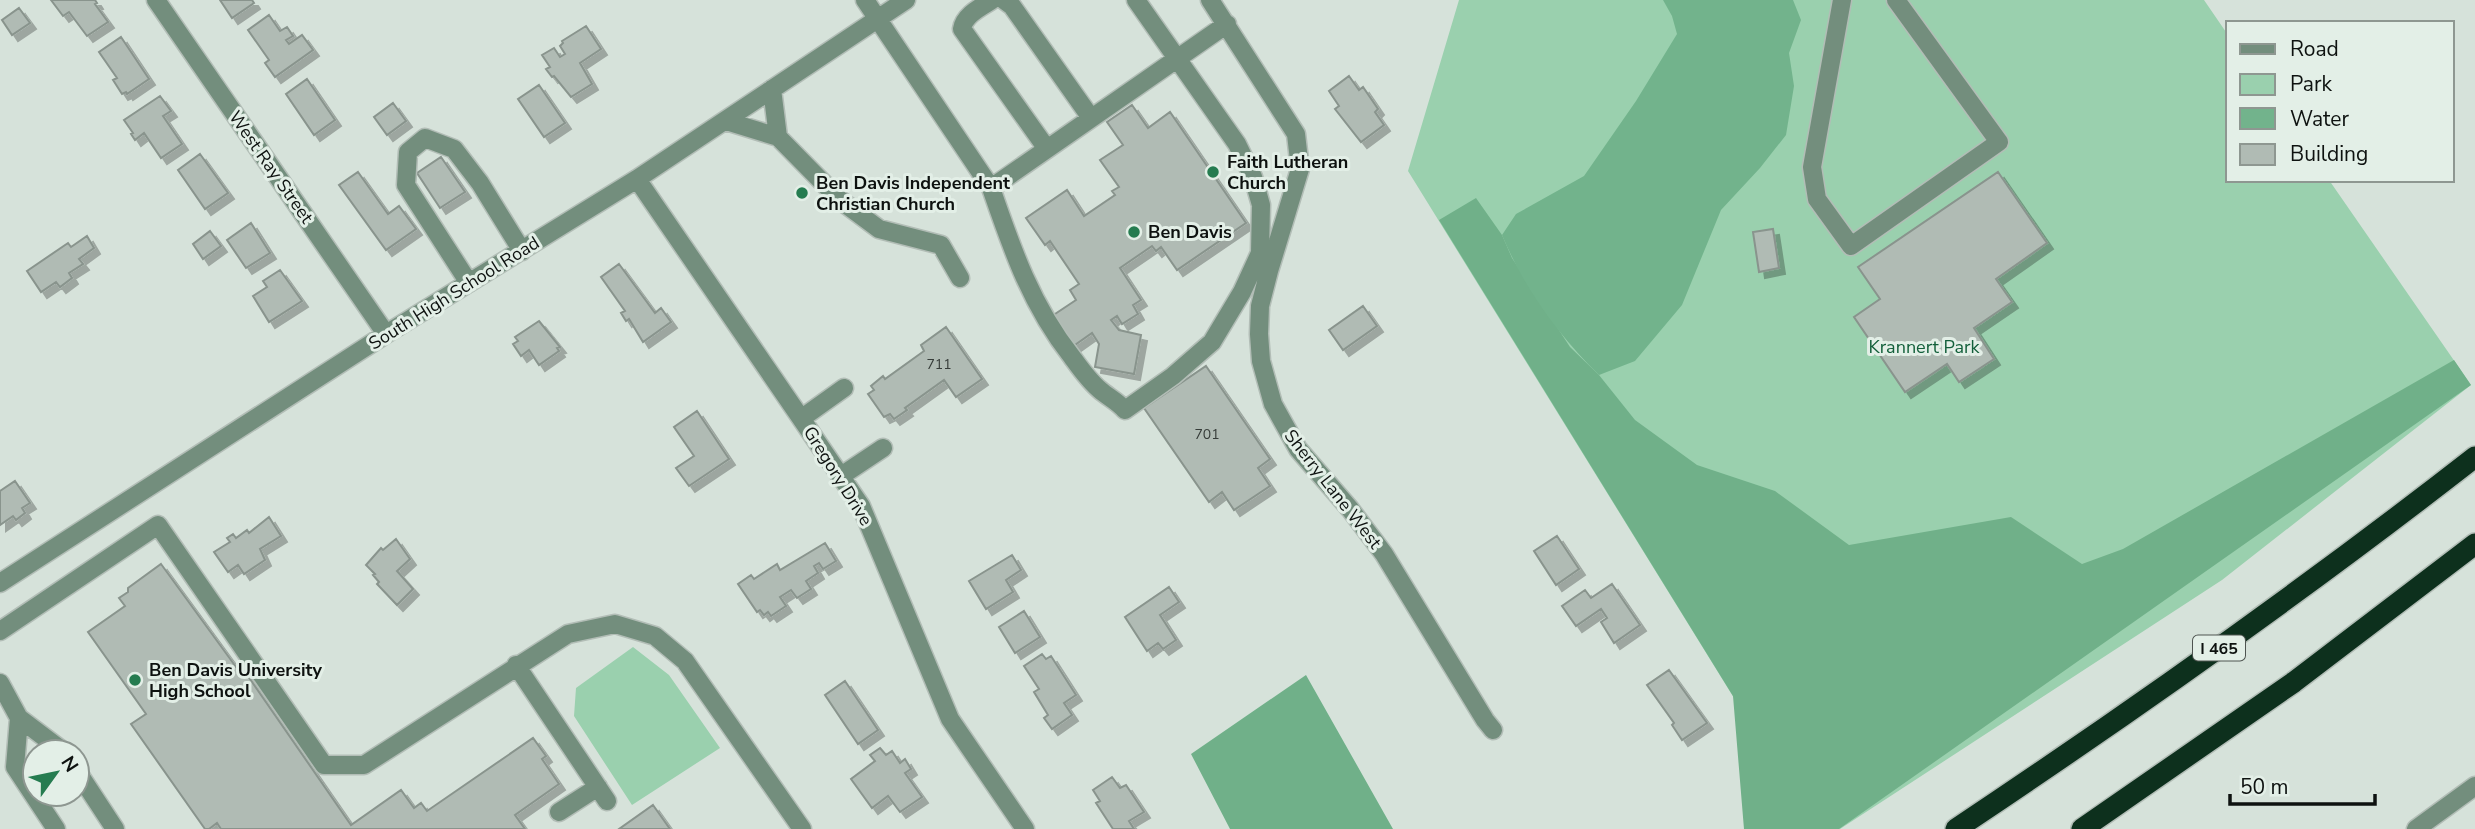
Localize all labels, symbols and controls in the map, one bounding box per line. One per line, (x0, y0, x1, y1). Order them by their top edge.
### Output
legend (2226, 21, 2454, 182)
text: Road (2290, 35, 2339, 63)
text: Park (2290, 70, 2332, 98)
text: Water (2290, 105, 2349, 133)
street label: West Ray Street (223, 106, 319, 229)
text: Building (2290, 140, 2368, 168)
place label: Faith Lutheran Church (1227, 150, 1348, 195)
marker: Faith Lutheran Church (1205, 164, 1221, 180)
place label: Ben Davis Independent Christian Church (816, 171, 1010, 216)
marker: Ben Davis Independent Christian Church (794, 185, 810, 201)
place label: Ben Davis (1148, 220, 1232, 244)
marker: Ben Davis (1126, 224, 1142, 240)
street label: South High School Road (364, 231, 544, 355)
park label: Krannert Park (1869, 335, 1980, 359)
house number: 711 (926, 355, 952, 374)
street label: Gregory Drive (798, 422, 878, 530)
street label: Sherry Lane West (1279, 424, 1388, 554)
house number: 701 (1194, 425, 1220, 444)
road number: I 465 (2193, 636, 2245, 660)
place label: Ben Davis University High School (149, 658, 323, 703)
marker: Ben Davis University High School (127, 672, 143, 688)
north arrow (21, 738, 91, 808)
text: N (55, 751, 84, 777)
scale bar (2230, 762, 2375, 806)
text: 50 m (2240, 773, 2289, 801)

